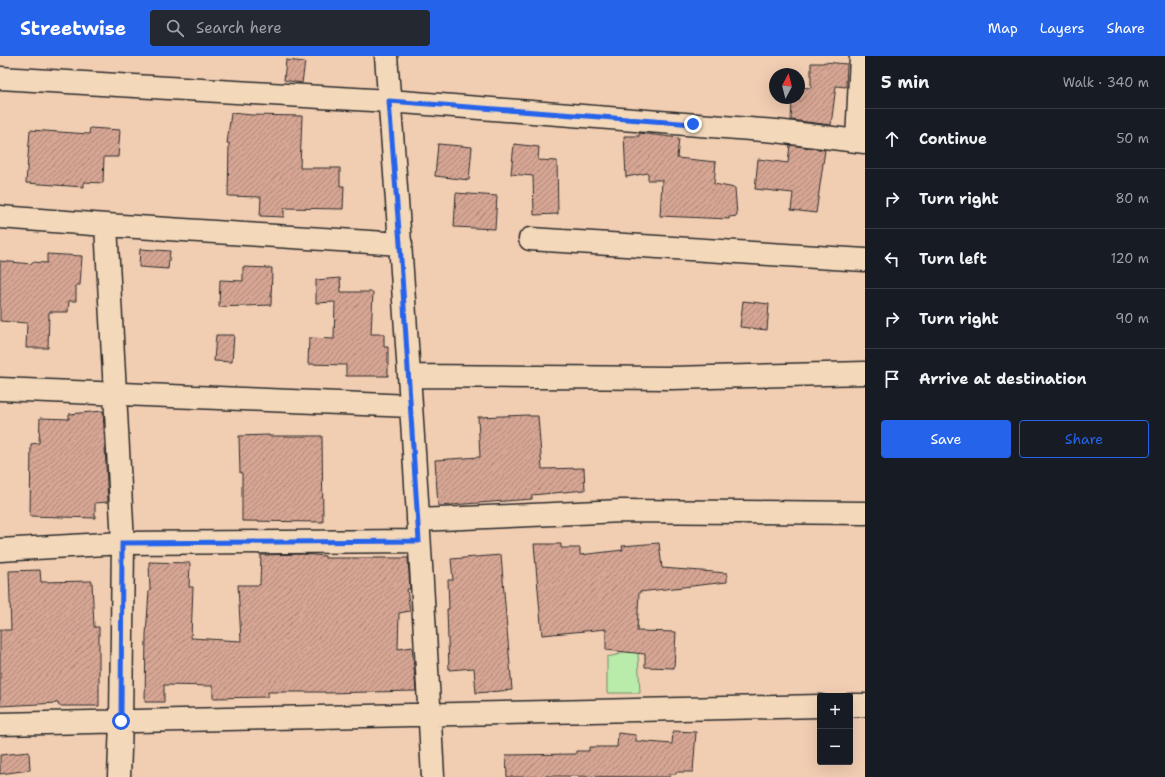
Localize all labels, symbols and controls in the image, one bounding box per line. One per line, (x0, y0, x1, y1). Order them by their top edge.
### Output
search box (150, 10, 430, 46)
text: Streetwise (20, 16, 126, 41)
icon: search (164, 17, 186, 39)
text: Search here (196, 18, 282, 38)
text: Map (988, 19, 1018, 37)
text: Layers (1040, 19, 1084, 37)
text: Share (1106, 19, 1145, 37)
north arrow (769, 68, 805, 104)
text: 5 min (881, 71, 929, 93)
text: Walk · 340 m (1063, 74, 1149, 91)
route end (684, 115, 702, 133)
icon: ahead (881, 128, 903, 150)
text: Continue (919, 129, 987, 149)
text: 50 m (1116, 130, 1149, 147)
icon: right (881, 188, 903, 210)
text: Turn right (919, 189, 999, 209)
text: 80 m (1115, 190, 1149, 207)
icon: left (881, 248, 903, 270)
text: Turn left (919, 249, 987, 269)
text: 120 m (1111, 250, 1149, 267)
icon: right (881, 308, 903, 330)
text: Turn right (919, 309, 999, 329)
text: 90 m (1115, 310, 1149, 327)
icon: arrive (881, 368, 903, 390)
text: Arrive at destination (919, 369, 1087, 389)
button: Save (881, 420, 1011, 458)
button: Share (1019, 420, 1149, 458)
map controls (817, 693, 853, 765)
button: + (817, 693, 853, 729)
route start (112, 712, 130, 730)
button: − (817, 729, 853, 765)

